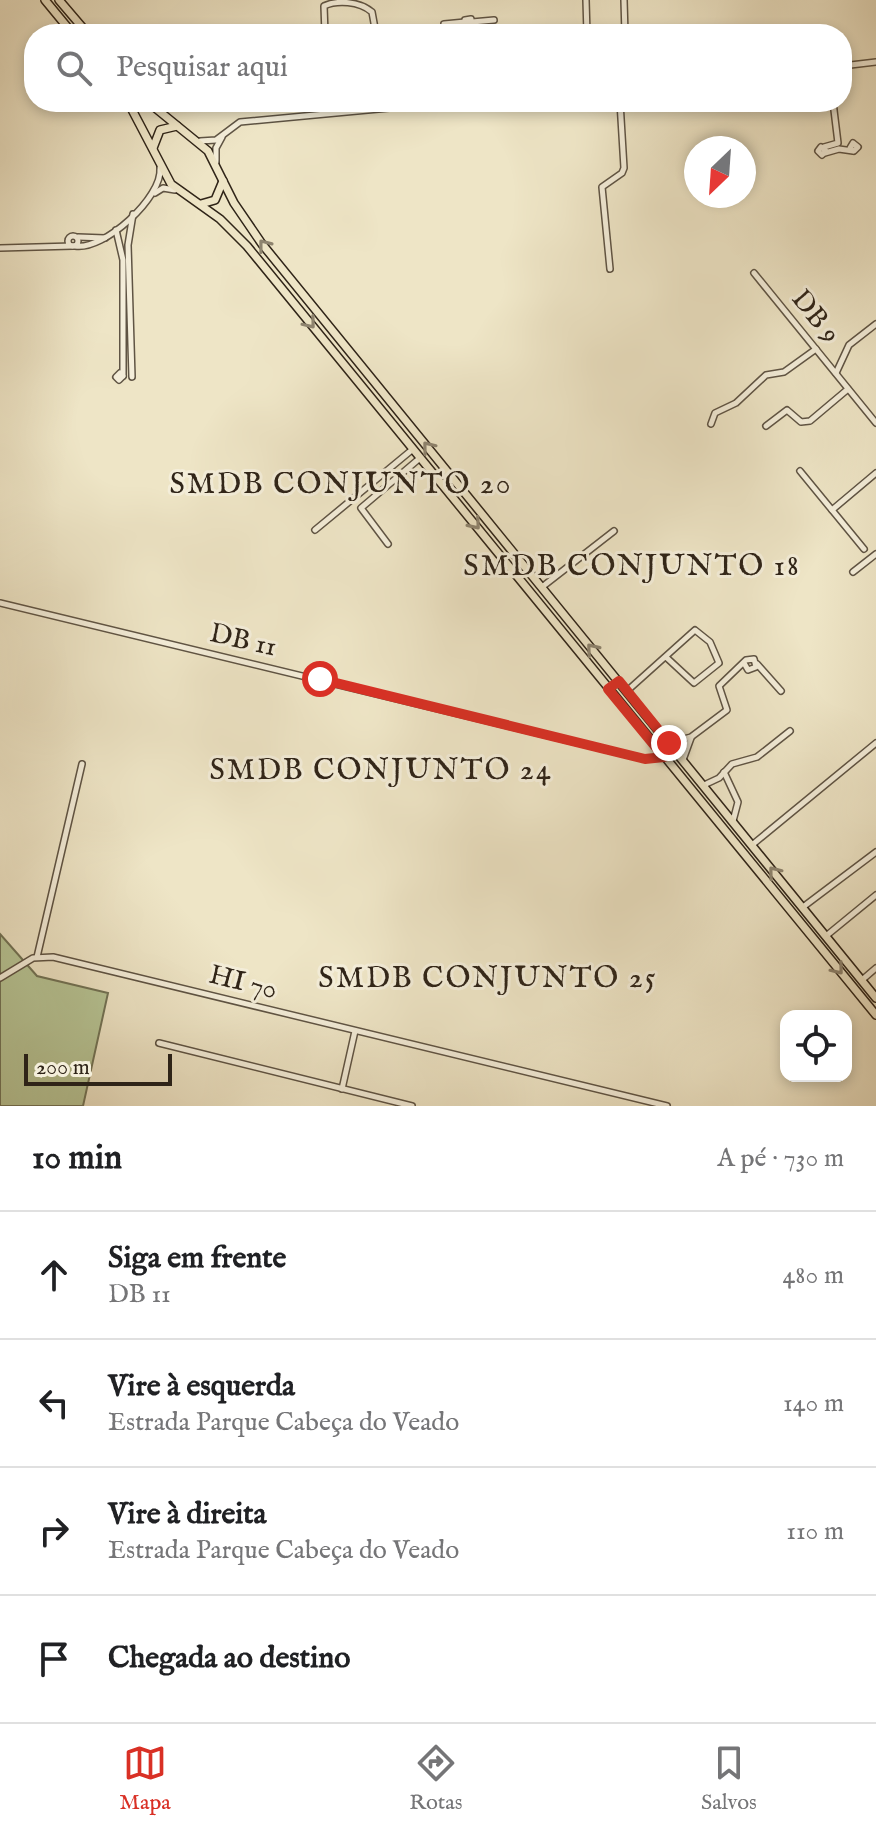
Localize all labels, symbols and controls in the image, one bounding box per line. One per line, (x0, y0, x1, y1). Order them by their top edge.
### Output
search box (24, 24, 852, 112)
icon: search (52, 46, 96, 90)
text: Pesquisar aqui (116, 49, 288, 87)
north arrow (684, 136, 756, 208)
one-way arrow (259, 239, 273, 254)
street label: DB 9 (783, 283, 847, 351)
one-way arrow (300, 314, 315, 328)
one-way arrow (423, 442, 438, 456)
district label: SMDB CONJUNTO 20 (169, 466, 513, 504)
one-way arrow (465, 515, 480, 529)
district label: SMDB CONJUNTO 18 (463, 548, 801, 586)
street label: DB 11 (206, 616, 280, 666)
one-way arrow (587, 644, 602, 658)
route start (302, 661, 338, 697)
route end (651, 725, 687, 761)
district label: SMDB CONJUNTO 24 (209, 752, 553, 790)
one-way arrow (769, 867, 784, 881)
street label: HI 70 (205, 958, 281, 1008)
district label: SMDB CONJUNTO 25 (318, 960, 658, 998)
one-way arrow (828, 960, 843, 974)
map controls (780, 1010, 852, 1082)
button: locate (780, 1010, 852, 1082)
scale bar (24, 1050, 172, 1086)
text: 200 m (36, 1054, 90, 1082)
text: 10 min (32, 1137, 122, 1180)
text: A pé · 730 m (717, 1142, 844, 1175)
text: Siga em frente (108, 1240, 286, 1278)
icon: ahead (32, 1253, 76, 1297)
text: 480 m (783, 1259, 844, 1292)
text: DB 11 (108, 1278, 171, 1311)
text: Vire à esquerda (108, 1368, 295, 1406)
icon: left (32, 1381, 76, 1425)
text: 140 m (783, 1387, 844, 1420)
text: Estrada Parque Cabeça do Veado (108, 1406, 459, 1439)
text: Vire à direita (108, 1496, 267, 1534)
icon: right (32, 1509, 76, 1553)
text: 110 m (786, 1515, 844, 1548)
text: Estrada Parque Cabeça do Veado (108, 1534, 459, 1567)
icon: arrive (32, 1637, 76, 1681)
text: Chegada ao destino (108, 1640, 350, 1678)
tab: Mapa (119, 1741, 171, 1817)
tab: Rotas (409, 1741, 463, 1817)
tab: Salvos (701, 1741, 757, 1817)

